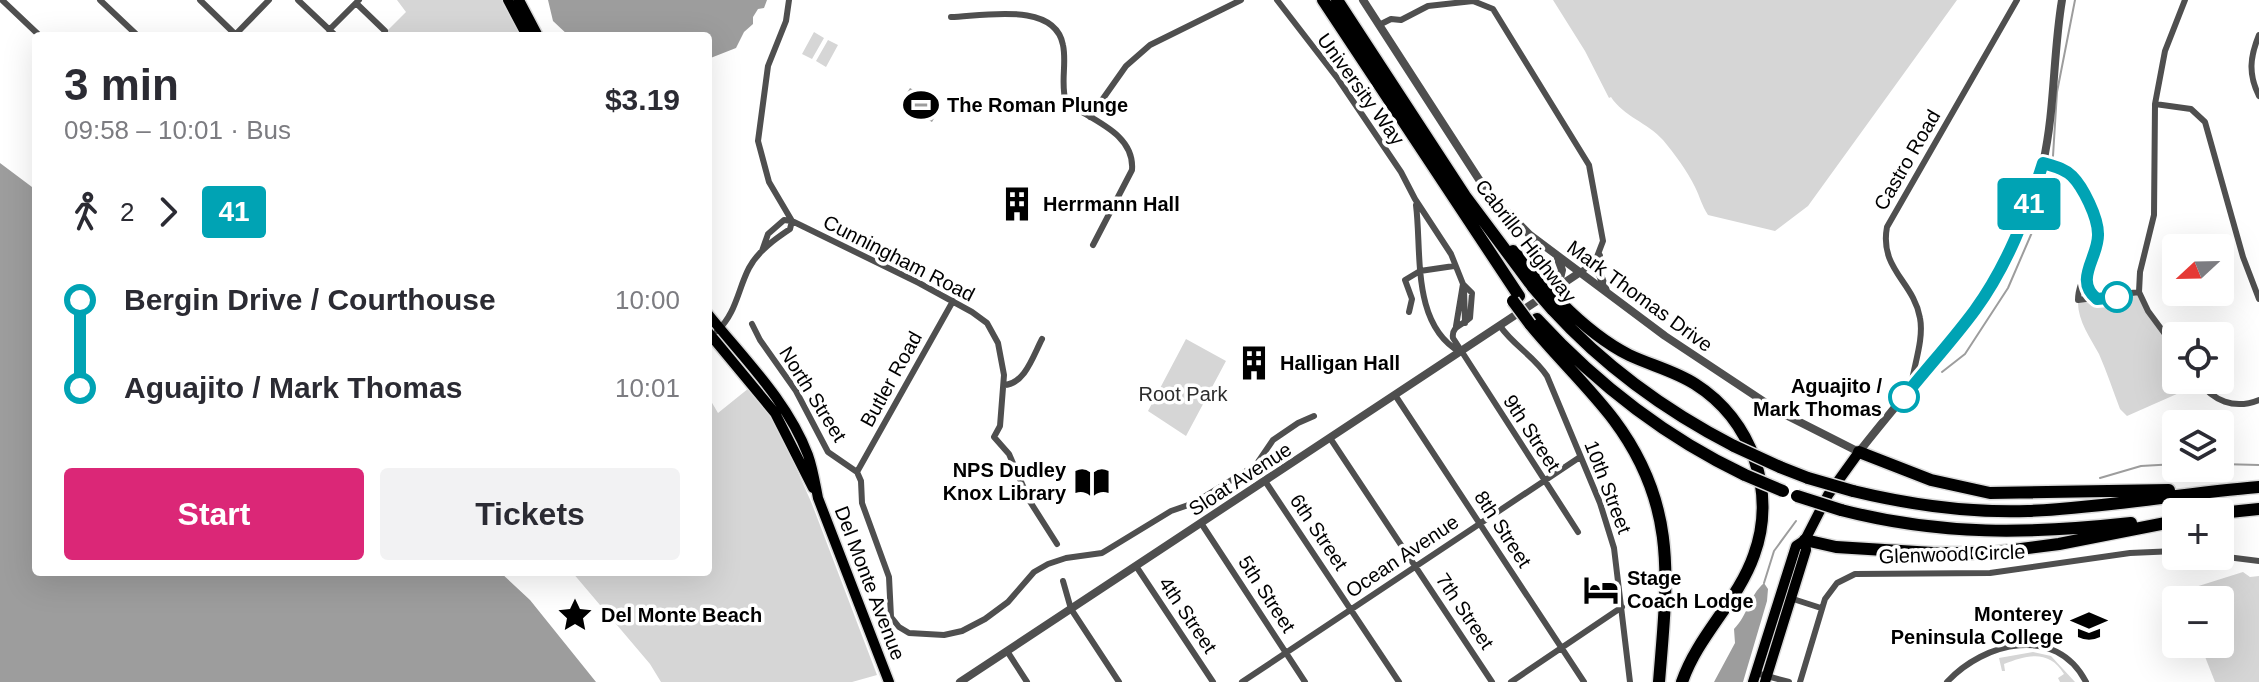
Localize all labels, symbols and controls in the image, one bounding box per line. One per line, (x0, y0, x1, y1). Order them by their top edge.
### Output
street label: University Way (1313, 29, 1409, 149)
text: 3 min (64, 60, 179, 109)
text: $3.19 (605, 83, 680, 116)
sports icon: The Roman Plunge (902, 86, 940, 124)
place label: The Roman Plunge (947, 94, 1128, 116)
street label: Castro Road (1869, 106, 1945, 214)
text: 09:58 – 10:01 · Bus (64, 115, 291, 145)
street label: Cabrillo Highway (1471, 175, 1581, 307)
line badge: 41 (1993, 178, 2065, 230)
building icon: Herrmann Hall (998, 185, 1036, 223)
text: 41 (2013, 188, 2045, 219)
icon: walk (64, 190, 108, 234)
icon: forward (146, 190, 190, 234)
place label: Herrmann Hall (1043, 193, 1180, 215)
text: 41 (218, 196, 250, 227)
text: 2 (120, 197, 134, 227)
street label: Cunningham Road (820, 210, 978, 306)
north arrow (2162, 234, 2234, 306)
map controls (2162, 234, 2234, 658)
street label: Mark Thomas Drive (1563, 236, 1717, 356)
unlabelled marker (2102, 282, 2132, 312)
text: Bergin Drive / Courthouse (124, 283, 496, 316)
text: 10:00 (615, 285, 680, 315)
button: locate (2162, 322, 2234, 394)
street label: Butler Road (856, 327, 926, 431)
street label: North Street (775, 342, 851, 446)
building icon: Halligan Hall (1235, 344, 1273, 382)
place label: Halligan Hall (1280, 352, 1400, 374)
text: Aguajito / Mark Thomas (124, 371, 462, 404)
text: 10:01 (615, 373, 680, 403)
place label: Aguajito / Mark Thomas (1753, 375, 1882, 420)
marker: Aguajito / Mark Thomas (1889, 382, 1919, 412)
park label: Root Park (1139, 383, 1228, 405)
street label: 9th Street (1499, 391, 1565, 476)
button: layers (2162, 410, 2234, 482)
street label: 10th Street (1580, 437, 1636, 537)
street label: Sloat Avenue (1185, 438, 1295, 520)
place label: NPS Dudley Knox Library (943, 459, 1067, 504)
library icon: NPS Dudley Knox Library (1073, 463, 1111, 501)
button: Start (64, 468, 364, 560)
button: Tickets (380, 468, 680, 560)
street label: 8th Street (1470, 487, 1536, 572)
street label: 6th Street (1286, 490, 1353, 574)
button: + (2162, 498, 2234, 570)
street label: Del Monte Avenue (831, 503, 909, 663)
street label: Ocean Avenue (1342, 510, 1462, 602)
street label: Glenwood Circle (1878, 540, 2026, 568)
street label: 5th Street (1234, 552, 1300, 637)
place label: Stage Coach Lodge (1627, 567, 1754, 612)
street label: 7th Street (1432, 569, 1499, 653)
hotel icon: Stage Coach Lodge (1582, 571, 1620, 609)
street label: 4th Street (1155, 573, 1222, 657)
button: − (2162, 586, 2234, 658)
place icon: Del Monte Beach (556, 596, 594, 634)
place label: Monterey Peninsula College (1891, 603, 2064, 648)
place label: Del Monte Beach (601, 604, 762, 626)
school or university icon: Monterey Peninsula College (2070, 607, 2108, 645)

